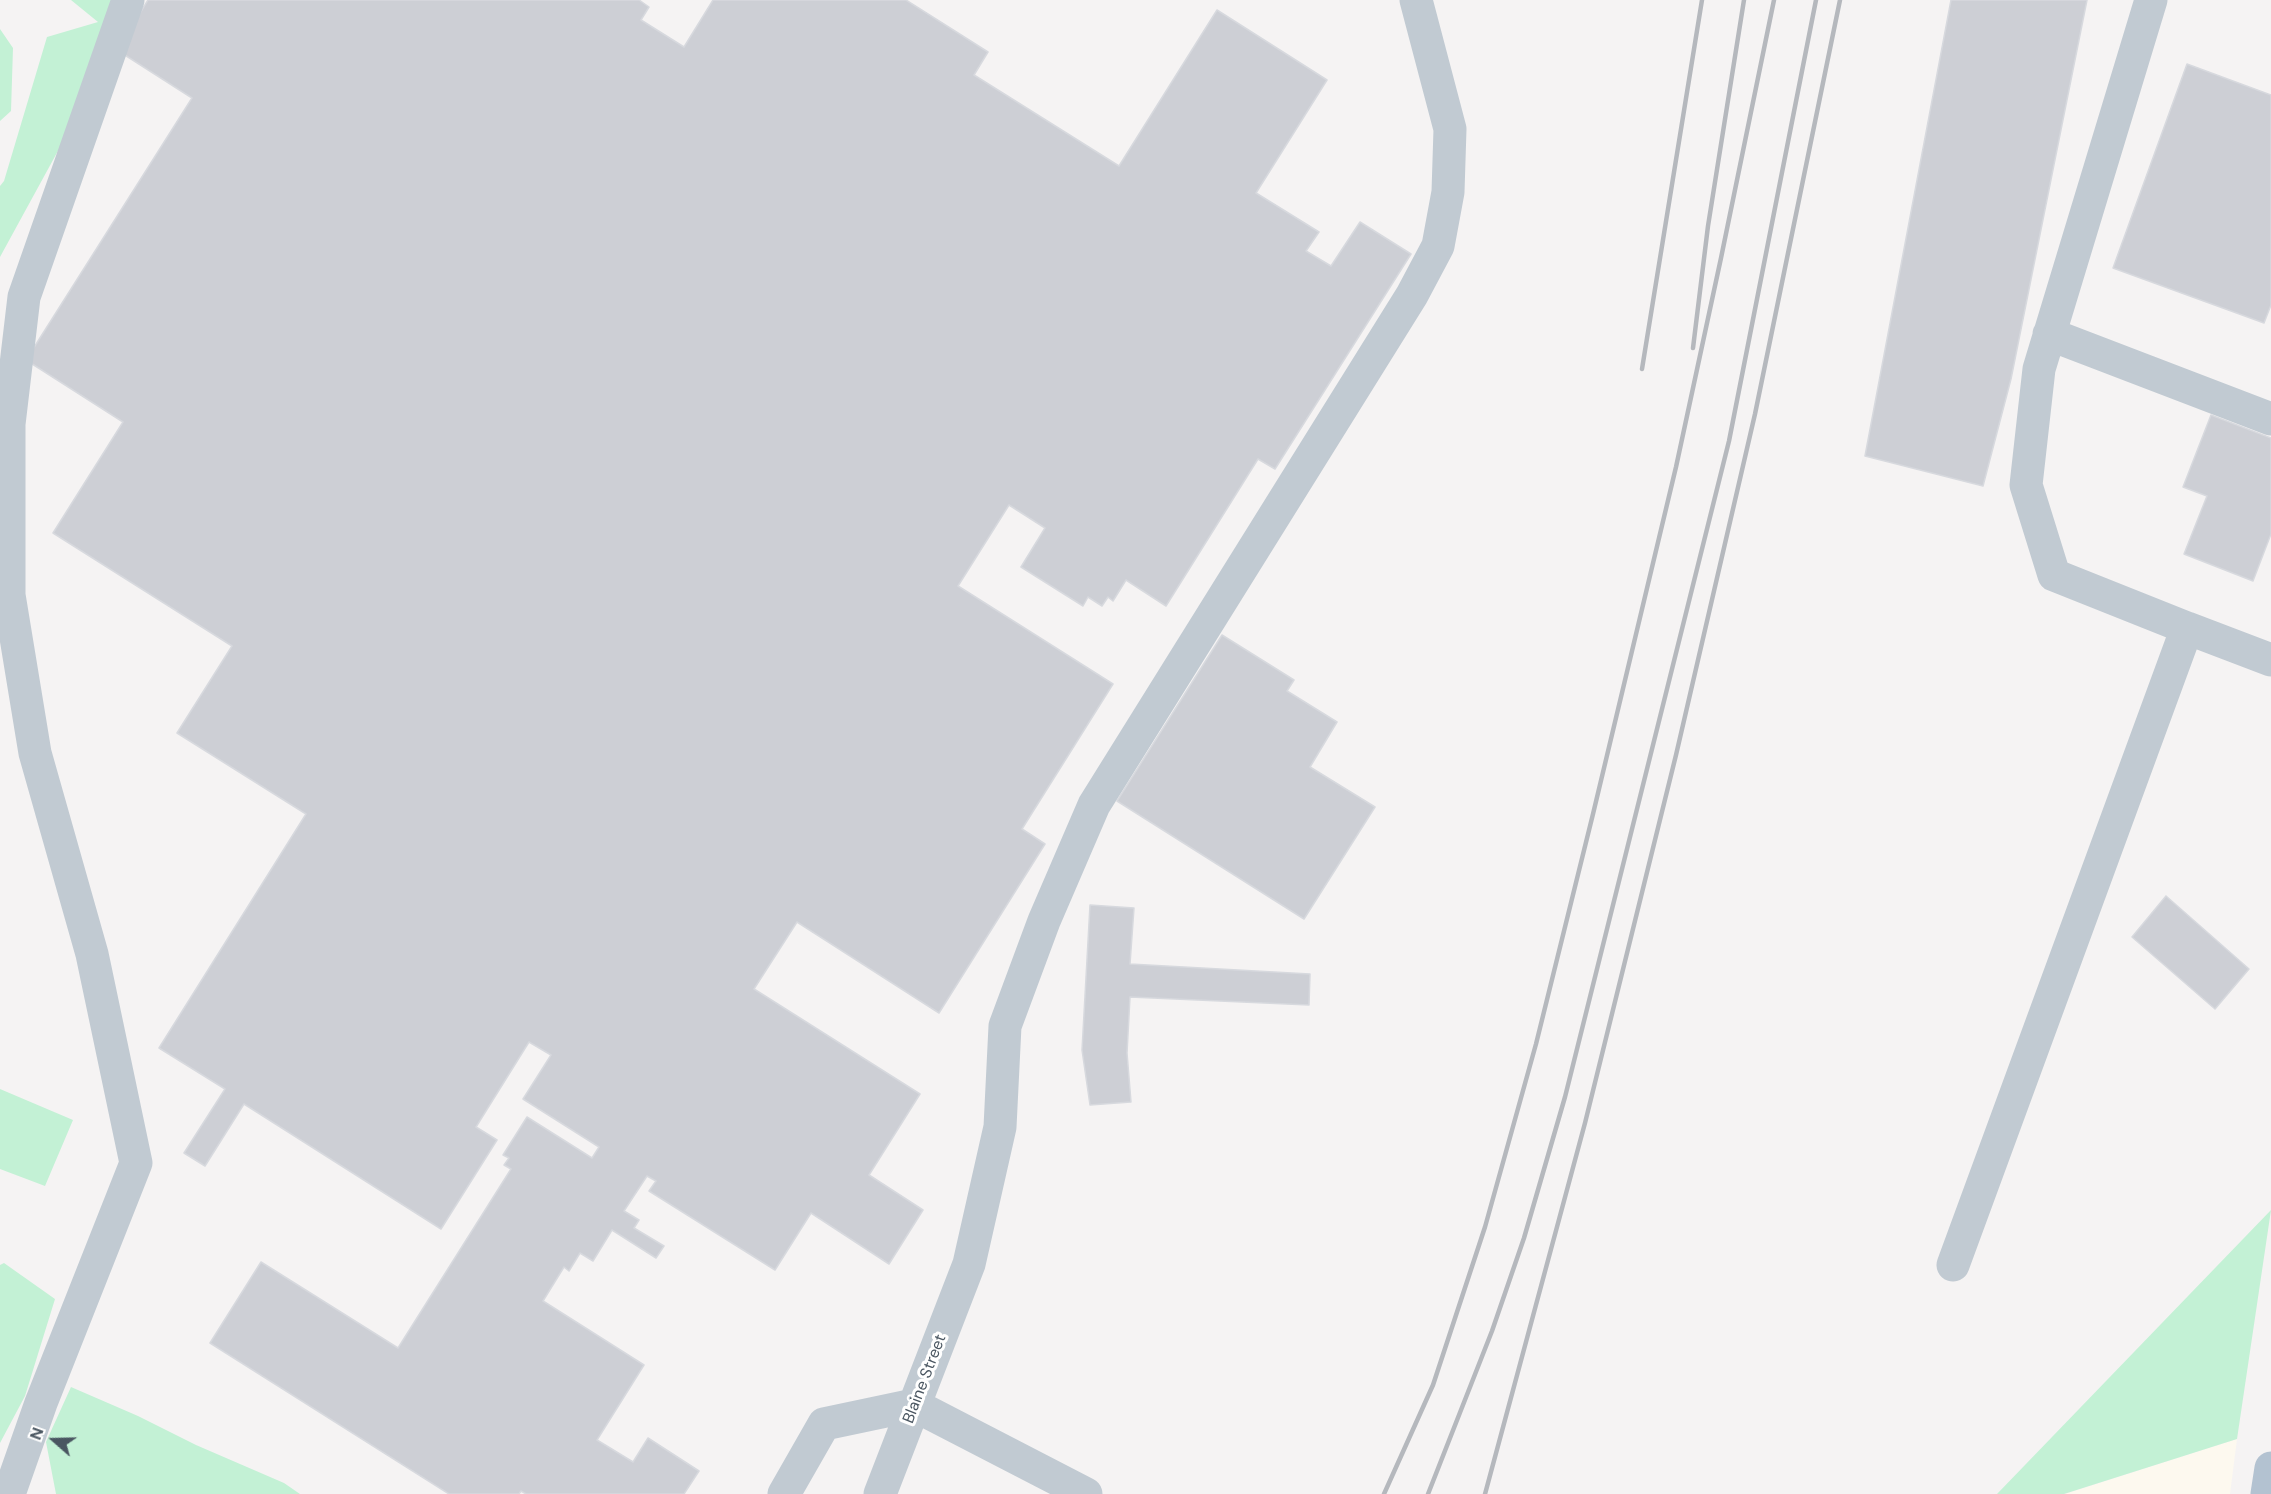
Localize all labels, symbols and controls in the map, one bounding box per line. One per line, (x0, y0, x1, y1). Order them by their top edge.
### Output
street label: Blaine Street (899, 1332, 951, 1426)
north arrow (24, 1410, 84, 1470)
text: N (25, 1425, 48, 1443)

